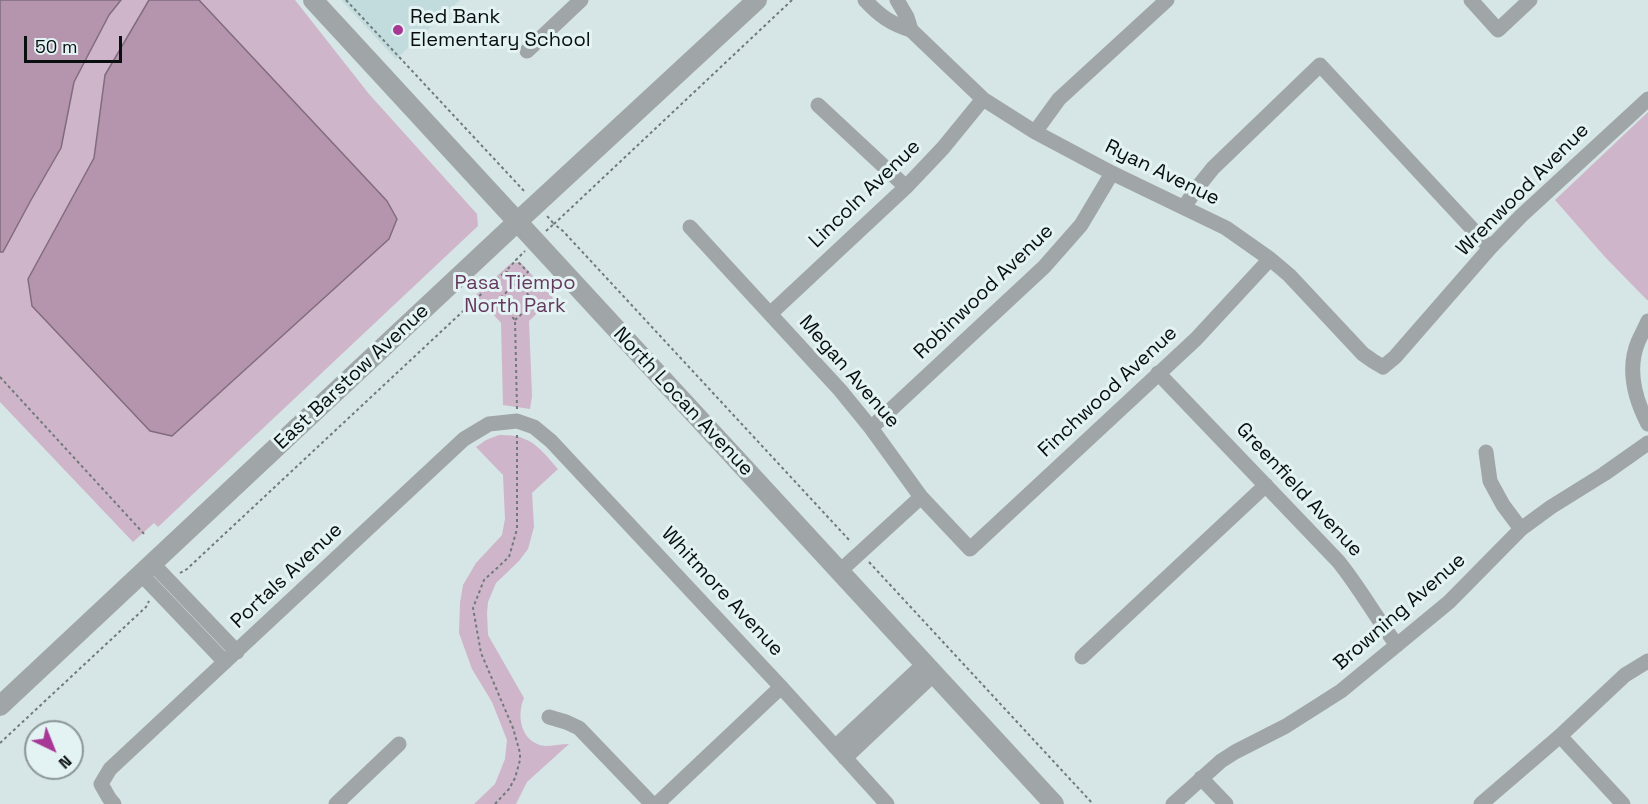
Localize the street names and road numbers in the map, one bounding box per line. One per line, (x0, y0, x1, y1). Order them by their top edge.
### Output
street label: Wrenwood Avenue (1452, 119, 1594, 261)
street label: Lincoln Avenue (804, 135, 926, 253)
street label: Ryan Avenue (1101, 135, 1223, 211)
street label: Robinwood Avenue (909, 219, 1059, 365)
street label: East Barstow Avenue (270, 299, 434, 455)
street label: Megan Avenue (794, 311, 904, 433)
street label: Finchwood Avenue (1034, 321, 1182, 463)
street label: North Locan Avenue (608, 323, 758, 481)
street label: Greenfield Avenue (1231, 418, 1367, 562)
street label: Portals Avenue (226, 518, 348, 634)
street label: Whitmore Avenue (656, 522, 788, 662)
street label: Browning Avenue (1329, 548, 1471, 676)

